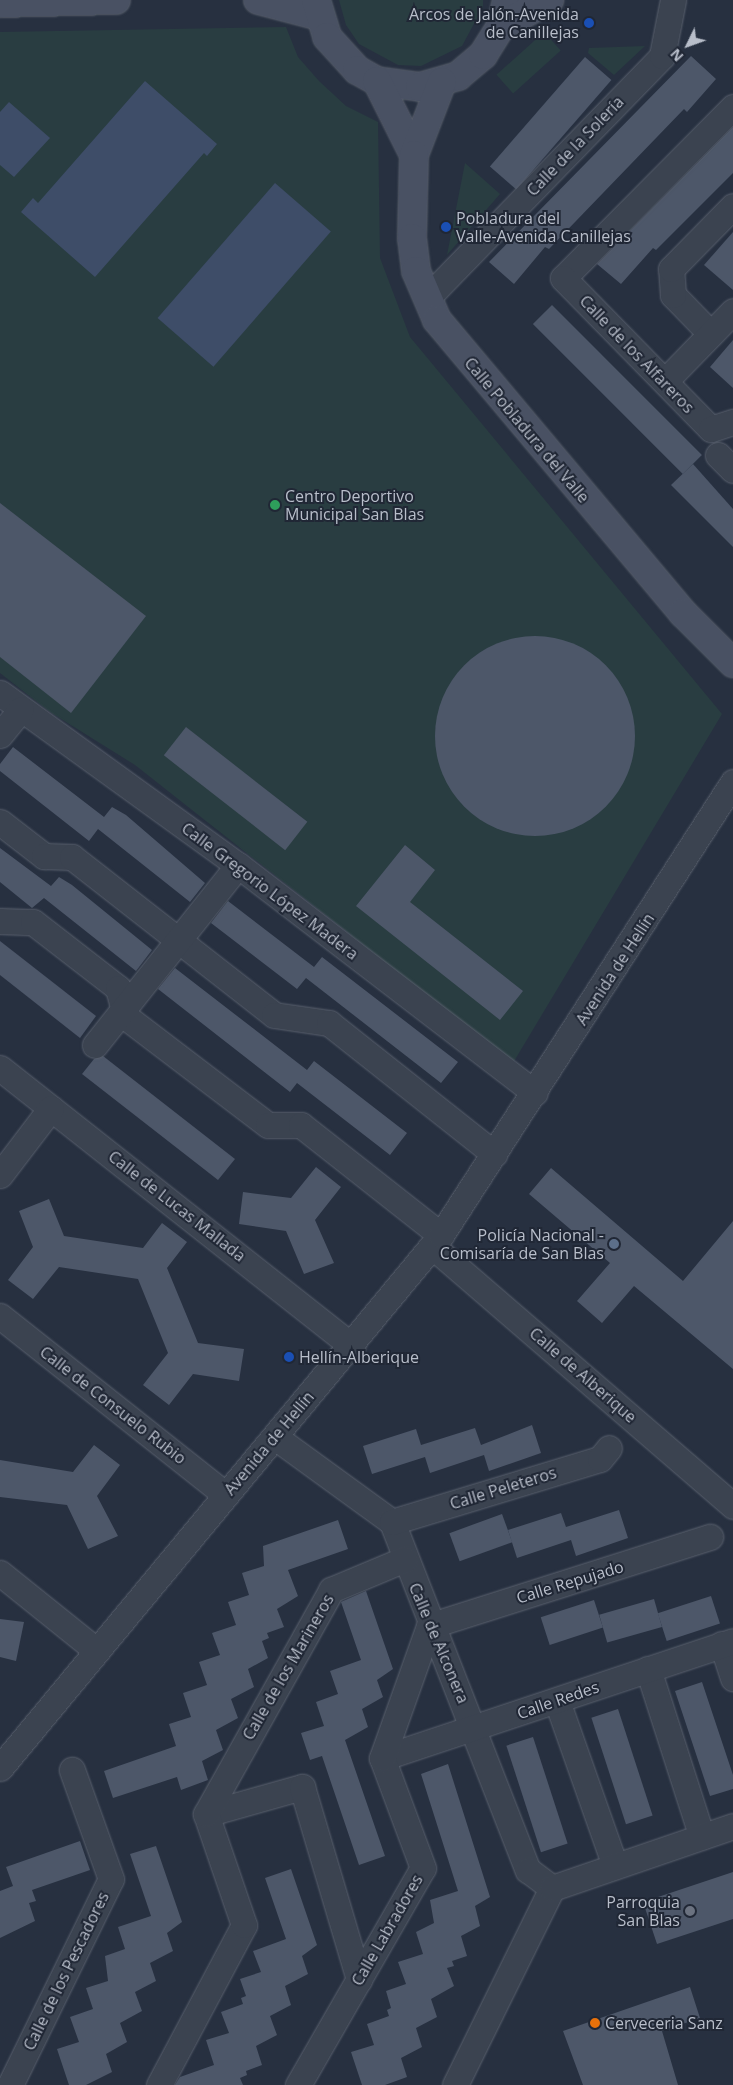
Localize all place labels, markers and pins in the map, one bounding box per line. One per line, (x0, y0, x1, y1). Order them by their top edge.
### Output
place label: Arcos de Jalón-Avenida de Canillejas (409, 4, 579, 42)
marker: Arcos de Jalón-Avenida de Canillejas (583, 17, 595, 29)
place label: Pobladura del Valle-Avenida Canillejas (456, 208, 631, 246)
marker: Pobladura del Valle-Avenida Canillejas (440, 221, 452, 233)
place label: Centro Deportivo Municipal San Blas (285, 486, 424, 524)
marker: Centro Deportivo Municipal San Blas (269, 499, 281, 511)
place label: Policía Nacional - Comisaría de San Blas (440, 1225, 604, 1263)
marker: Policía Nacional - Comisaría de San Blas (608, 1238, 620, 1250)
place label: Hellín-Alberique (299, 1347, 419, 1367)
marker: Hellín-Alberique (283, 1351, 295, 1363)
place label: Parroquia San Blas (606, 1892, 680, 1930)
marker: Parroquia San Blas (684, 1905, 696, 1917)
place label: Cerveceria Sanz (605, 2013, 723, 2033)
marker: Cerveceria Sanz (589, 2017, 601, 2029)

